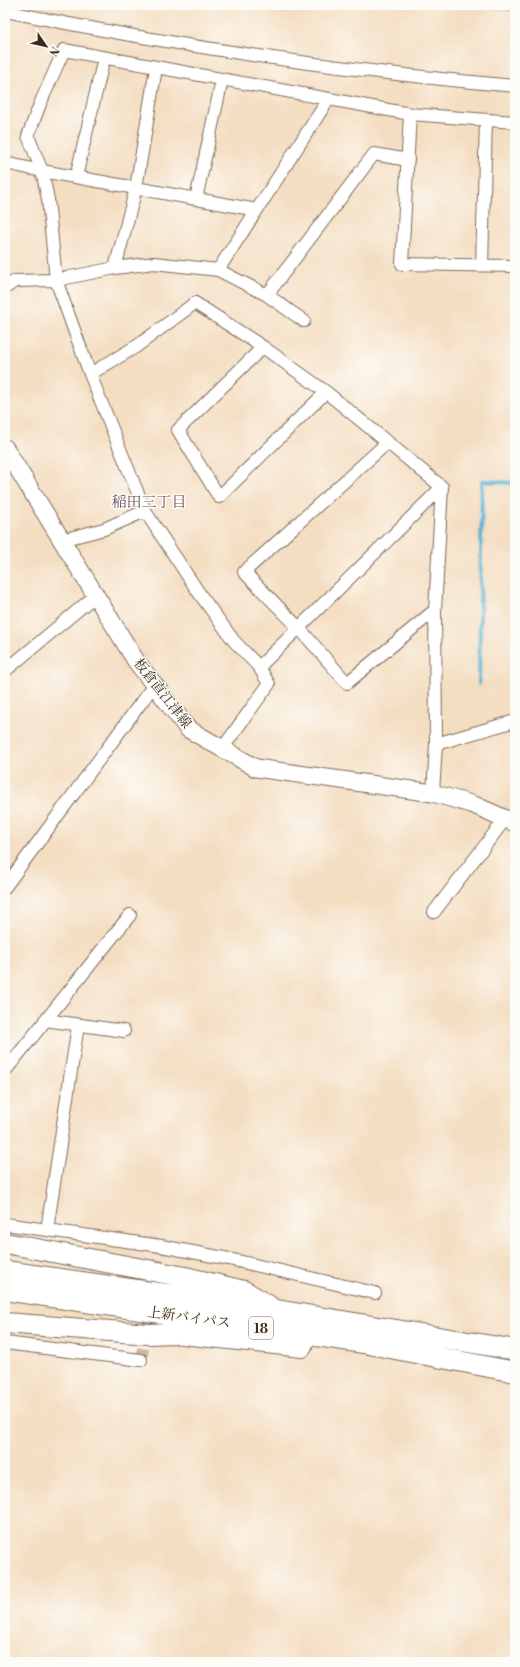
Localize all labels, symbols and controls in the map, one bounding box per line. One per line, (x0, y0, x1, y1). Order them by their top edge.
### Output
north arrow (26, 26, 66, 66)
text: N (45, 44, 62, 59)
district label: 稲田三丁目 (111, 493, 187, 512)
street label: 板倉直江津線 (129, 655, 195, 732)
street label: 上新バイパス (146, 1303, 232, 1333)
road number: 18 (249, 1317, 273, 1339)

